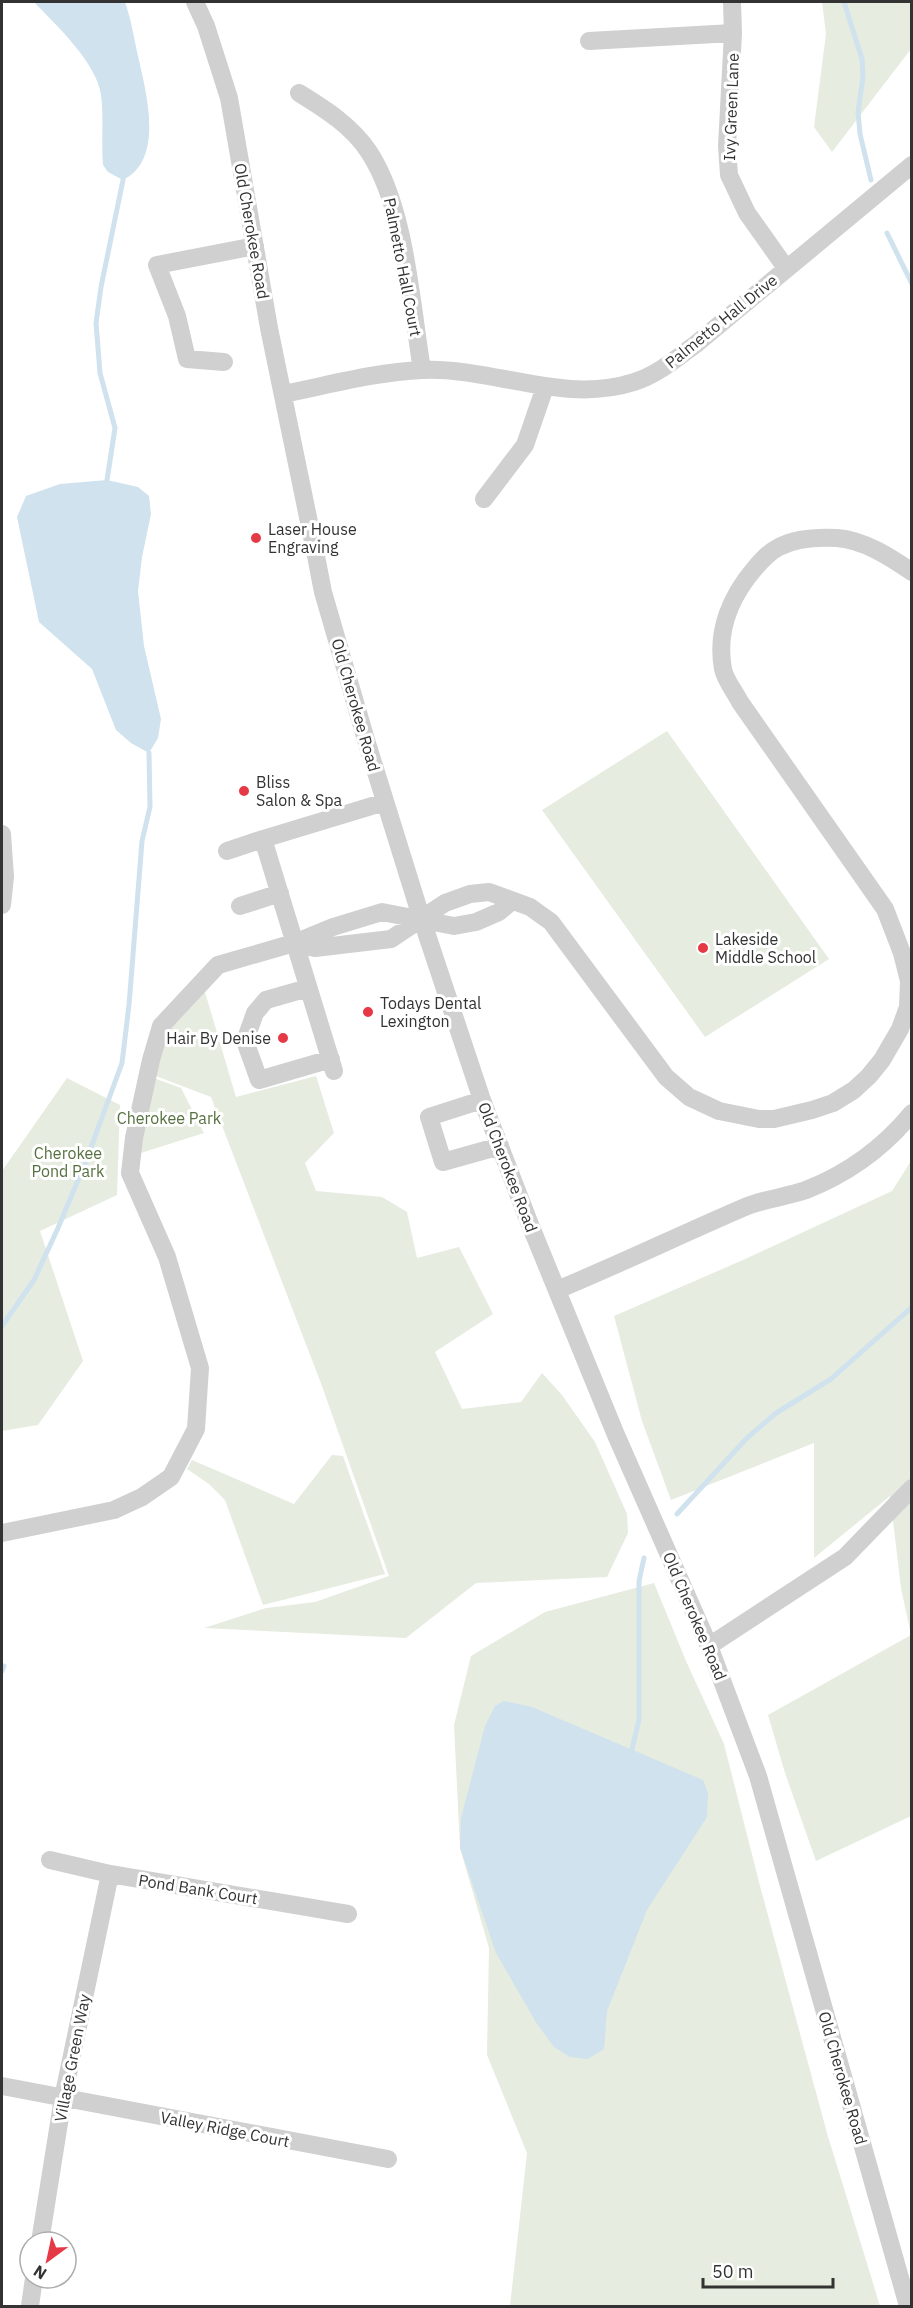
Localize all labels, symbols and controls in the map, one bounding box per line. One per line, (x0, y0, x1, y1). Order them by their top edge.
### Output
street label: Ivy Green Lane (719, 53, 743, 161)
street label: Old Cherokee Road (230, 162, 274, 300)
street label: Palmetto Hall Court (380, 196, 426, 338)
street label: Palmetto Hall Drive (661, 270, 781, 372)
place label: Laser House Engraving (268, 519, 357, 557)
marker: Laser House Engraving (249, 531, 263, 545)
street label: Old Cherokee Road (327, 636, 385, 774)
place label: Bliss Salon & Spa (256, 772, 342, 810)
marker: Bliss Salon & Spa (237, 784, 251, 798)
place label: Lakeside Middle School (715, 929, 816, 967)
marker: Lakeside Middle School (696, 941, 710, 955)
place label: Todays Dental Lexington (380, 993, 481, 1031)
marker: Todays Dental Lexington (361, 1005, 375, 1019)
place label: Hair By Denise (166, 1028, 271, 1048)
marker: Hair By Denise (276, 1031, 290, 1045)
street label: Old Cherokee Road (474, 1099, 542, 1235)
park label: Cherokee Park (117, 1108, 222, 1128)
park label: Cherokee Pond Park (32, 1143, 105, 1181)
street label: Old Cherokee Road (659, 1549, 731, 1683)
street label: Pond Bank Court (137, 1870, 259, 1908)
street label: Village Green Way (50, 1992, 94, 2124)
street label: Old Cherokee Road (814, 2009, 872, 2147)
street label: Valley Ridge Court (159, 2107, 291, 2151)
north arrow (18, 2230, 78, 2290)
scale bar (703, 2251, 834, 2289)
text: 50 m (712, 2260, 754, 2283)
text: N (30, 2261, 50, 2284)

